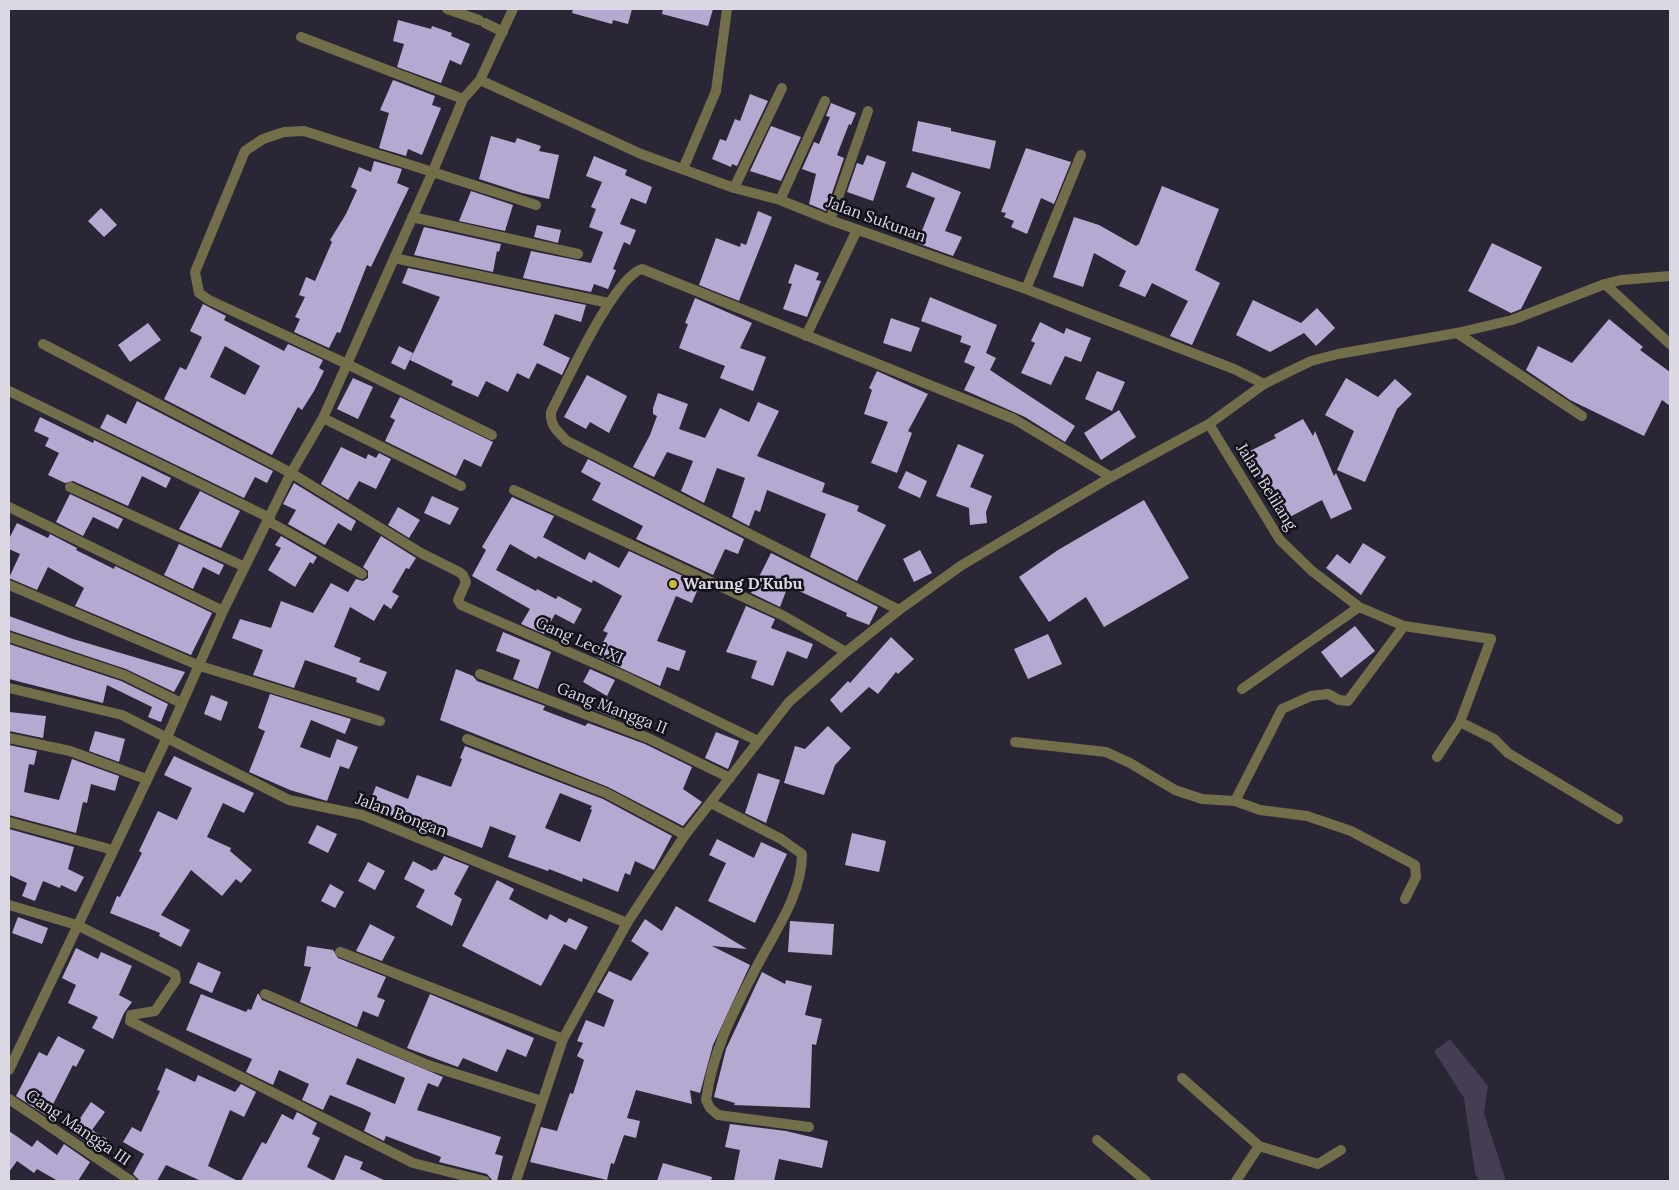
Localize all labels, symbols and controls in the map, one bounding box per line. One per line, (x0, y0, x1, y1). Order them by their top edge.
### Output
street label: Jalan Sukunan (823, 193, 929, 247)
street label: Jalan Belilang (1232, 440, 1300, 534)
place label: Warung D'Kubu (683, 574, 802, 594)
marker: Warung D'Kubu (667, 578, 679, 590)
street label: Gang Leci XI (532, 613, 626, 669)
street label: Gang Mangga II (554, 679, 670, 739)
street label: Jalan Bongan (353, 790, 449, 842)
street label: Gang Mangga III (22, 1086, 134, 1170)

